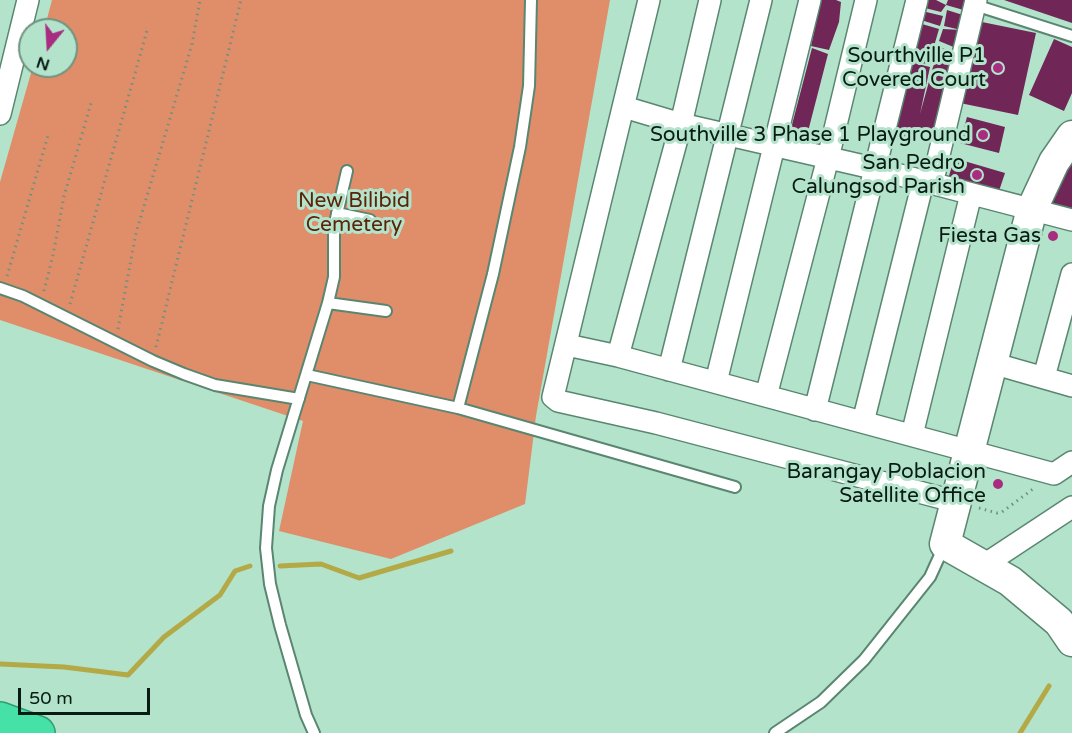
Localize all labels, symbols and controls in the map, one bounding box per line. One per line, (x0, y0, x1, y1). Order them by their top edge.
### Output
north arrow (18, 18, 78, 78)
place label: Sourthville P1 Covered Court (842, 43, 986, 93)
text: N (34, 52, 52, 75)
marker: Sourthville P1 Covered Court (991, 61, 1005, 75)
place label: Southville 3 Phase 1 Playground (650, 122, 971, 148)
marker: Southville 3 Phase 1 Playground (976, 128, 990, 142)
place label: San Pedro Calungsod Parish (791, 150, 965, 200)
marker: San Pedro Calungsod Parish (970, 168, 984, 182)
park label: New Bilibid Cemetery (298, 188, 410, 238)
place label: Fiesta Gas (938, 223, 1041, 249)
marker: Fiesta Gas (1046, 229, 1060, 243)
place label: Barangay Poblacion Satellite Office (787, 459, 986, 509)
marker: Barangay Poblacion Satellite Office (991, 477, 1005, 491)
scale bar (21, 676, 153, 714)
text: 50 m (29, 687, 73, 709)

